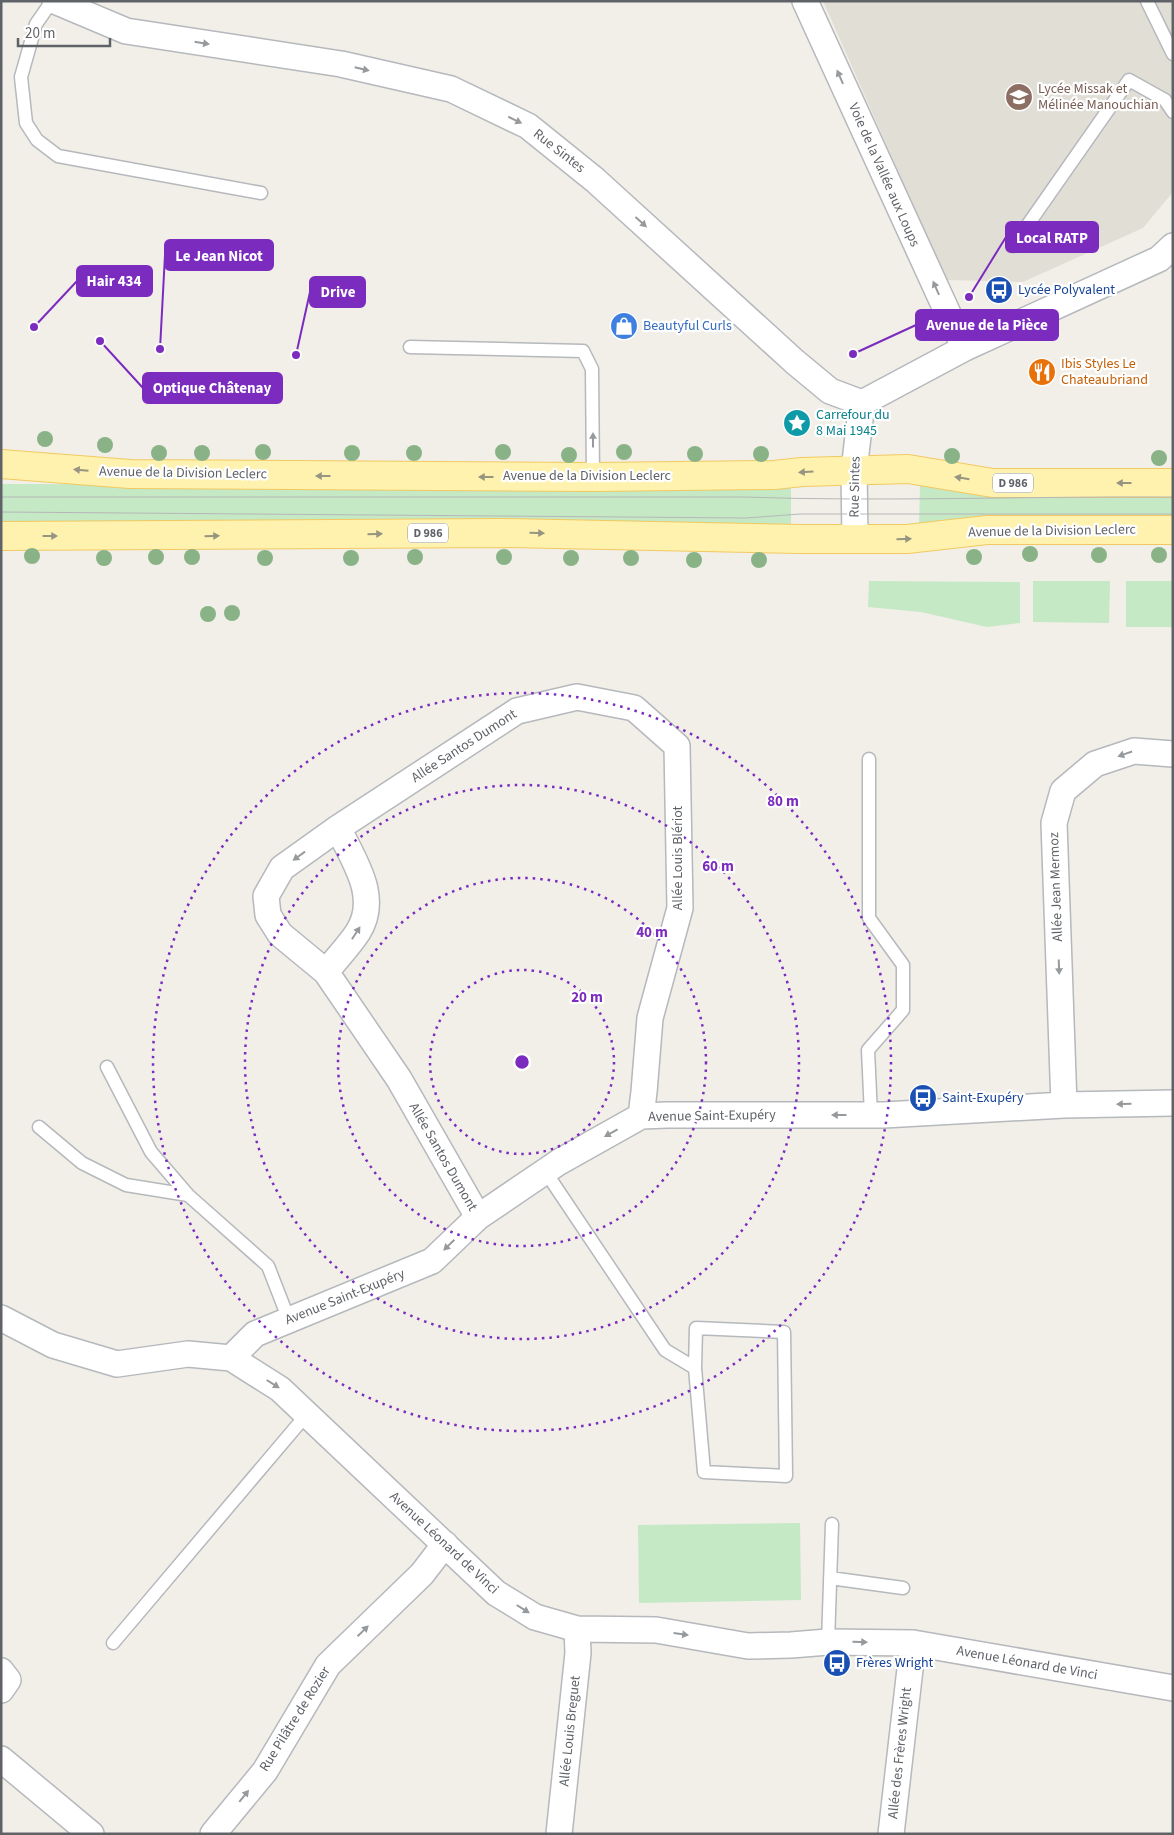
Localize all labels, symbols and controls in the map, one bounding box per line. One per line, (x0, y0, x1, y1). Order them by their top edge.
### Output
scale bar (18, 15, 110, 47)
text: 20 m (25, 23, 55, 44)
one-way arrow (194, 39, 210, 47)
one-way arrow (354, 65, 370, 73)
one-way arrow (835, 70, 843, 84)
place label: Lycée Missak et Mélinée Manouchian (1038, 79, 1159, 115)
school or university icon: Lycée Missak et Mélinée Manouchian (1004, 82, 1034, 112)
street label: Voie de la Vallée aux Loups (843, 100, 925, 250)
one-way arrow (508, 116, 522, 124)
street label: Rue Sintes (529, 124, 589, 178)
one-way arrow (634, 216, 646, 228)
callout: Local RATP (1006, 222, 1098, 252)
text: Local RATP (1016, 228, 1088, 249)
callout: Le Jean Nicot (165, 240, 273, 270)
text: Le Jean Nicot (175, 246, 263, 267)
callout: Hair 434 (77, 266, 152, 296)
text: Hair 434 (87, 271, 142, 292)
bus stop icon: Lycée Polyvalent (984, 275, 1014, 305)
callout: Drive (310, 277, 365, 307)
place label: Lycée Polyvalent (1018, 280, 1115, 300)
one-way arrow (932, 281, 941, 296)
text: Drive (320, 282, 356, 303)
callout: Avenue de la Pièce (916, 310, 1058, 340)
shop icon: Beautyful Curls (609, 311, 639, 341)
text: Avenue de la Pièce (925, 315, 1048, 336)
place label: Beautyful Curls (643, 316, 732, 336)
place label: Ibis Styles Le Chateaubriand (1061, 354, 1148, 390)
restaurant icon: Ibis Styles Le Chateaubriand (1027, 357, 1057, 387)
callout: Optique Châtenay (143, 373, 282, 403)
text: Optique Châtenay (153, 378, 272, 399)
place label: Carrefour du 8 Mai 1945 (816, 405, 890, 441)
place icon: Carrefour du 8 Mai 1945 (782, 408, 812, 438)
one-way arrow (589, 432, 597, 448)
street label: Rue Sintes (844, 456, 866, 518)
street label: Avenue de la Division Leclerc (99, 462, 268, 484)
one-way arrow (73, 466, 89, 474)
street label: Avenue de la Division Leclerc (503, 466, 672, 486)
one-way arrow (797, 468, 813, 476)
one-way arrow (315, 472, 331, 480)
one-way arrow (477, 473, 493, 481)
road number: D 986 (993, 473, 1033, 492)
one-way arrow (954, 474, 970, 482)
one-way arrow (1116, 479, 1132, 487)
street label: Avenue de la Division Leclerc (968, 520, 1137, 542)
road number: D 986 (408, 524, 448, 542)
one-way arrow (530, 529, 546, 537)
one-way arrow (367, 530, 383, 538)
one-way arrow (205, 531, 221, 539)
one-way arrow (42, 532, 58, 540)
one-way arrow (896, 534, 912, 542)
street label: Allée Santos Dumont (407, 704, 521, 788)
one-way arrow (1117, 751, 1132, 758)
text: 80 m (767, 791, 799, 812)
street label: Allée Louis Blériot (668, 805, 688, 910)
street label: Allée Jean Mermoz (1044, 832, 1068, 942)
one-way arrow (292, 851, 306, 861)
text: 60 m (702, 856, 734, 877)
text: 40 m (636, 922, 668, 943)
one-way arrow (351, 927, 361, 940)
one-way arrow (1056, 959, 1064, 975)
text: 20 m (571, 987, 603, 1008)
centre of rings (513, 1053, 531, 1071)
bus stop icon: Saint-Exupéry (908, 1083, 938, 1113)
place label: Saint-Exupéry (942, 1088, 1024, 1108)
street label: Allée Santos Dumont (404, 1099, 482, 1215)
one-way arrow (1116, 1100, 1132, 1108)
street label: Avenue Saint-Exupéry (648, 1105, 776, 1127)
one-way arrow (831, 1111, 847, 1119)
one-way arrow (604, 1129, 618, 1137)
one-way arrow (444, 1239, 456, 1251)
street label: Avenue Saint-Exupéry (282, 1264, 408, 1330)
one-way arrow (266, 1379, 279, 1389)
street label: Avenue Léonard de Vinci (385, 1487, 503, 1599)
one-way arrow (516, 1605, 529, 1614)
one-way arrow (357, 1625, 369, 1637)
one-way arrow (674, 1630, 690, 1638)
one-way arrow (852, 1638, 868, 1646)
street label: Avenue Léonard de Vinci (955, 1641, 1099, 1685)
bus stop icon: Frères Wright (822, 1648, 852, 1678)
place label: Frères Wright (856, 1653, 934, 1673)
street label: Rue Pilâtre de Rozier (255, 1663, 335, 1775)
street label: Allée Louis Breguet (554, 1674, 586, 1787)
street label: Allée des Frères Wright (883, 1686, 917, 1820)
one-way arrow (238, 1790, 249, 1803)

